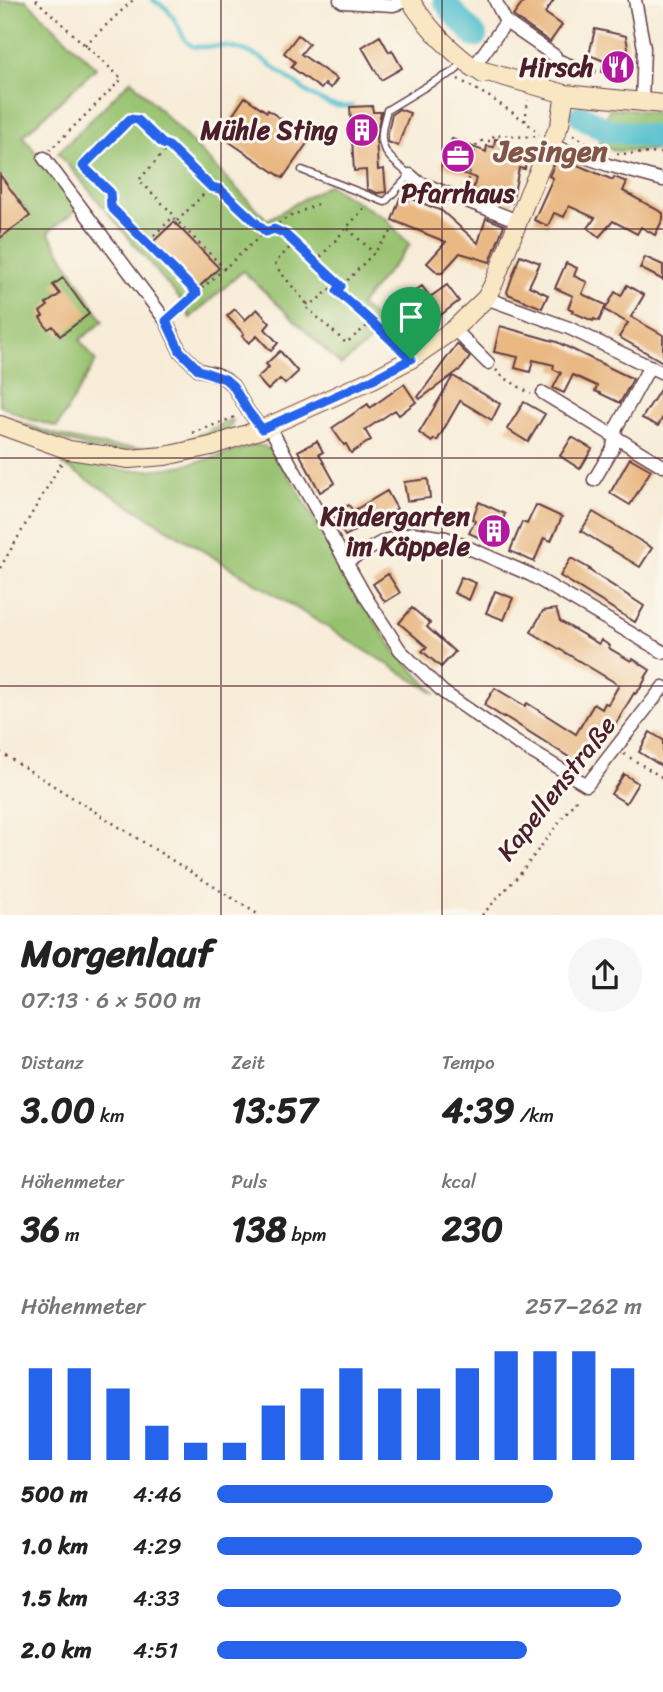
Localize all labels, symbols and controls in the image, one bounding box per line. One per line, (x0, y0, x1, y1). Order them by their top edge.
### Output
place label: Hirsch (519, 44, 594, 90)
restaurant icon: Hirsch (599, 48, 637, 86)
place label: Mühle Sting (200, 107, 338, 153)
building icon: Mühle Sting (343, 111, 381, 149)
district label: Jesingen (492, 124, 609, 178)
office icon: Pfarrhaus (439, 137, 477, 175)
place label: Pfarrhaus (401, 170, 516, 216)
pin (381, 287, 441, 359)
icon: arrive (392, 298, 430, 336)
place label: Kindergarten im Käppele (320, 493, 471, 569)
building icon: Kindergarten im Käppele (475, 512, 513, 550)
street label: Kapellenstraße (484, 705, 628, 871)
text: Morgenlauf (21, 920, 213, 987)
button: share (568, 938, 642, 1012)
text: 07:13 · 6 × 500 m (21, 980, 201, 1021)
text: Distanz (21, 1046, 84, 1079)
text: Zeit (231, 1046, 265, 1079)
text: Tempo (442, 1046, 495, 1079)
text: 3.00 (21, 1079, 95, 1141)
text: 13:57 (231, 1079, 318, 1141)
text: 4:39 (442, 1079, 515, 1141)
text: km (95, 1099, 125, 1132)
text: /km (515, 1099, 554, 1132)
text: Höhenmeter (21, 1165, 124, 1198)
text: Puls (231, 1165, 267, 1198)
text: kcal (442, 1165, 476, 1198)
text: 36 (21, 1198, 60, 1260)
text: 138 (231, 1198, 287, 1260)
text: 230 (442, 1198, 503, 1260)
text: m (60, 1218, 80, 1251)
text: bpm (287, 1218, 327, 1251)
text: Höhenmeter (21, 1286, 145, 1327)
text: 257–262 m (525, 1286, 642, 1327)
text: 500 m (21, 1474, 88, 1515)
text: 4:46 (133, 1474, 182, 1515)
text: 1.0 km (21, 1526, 88, 1567)
text: 4:29 (133, 1526, 182, 1567)
text: 1.5 km (21, 1578, 88, 1619)
text: 4:33 (133, 1578, 180, 1619)
text: 2.0 km (21, 1630, 92, 1671)
text: 4:51 (133, 1630, 178, 1671)

